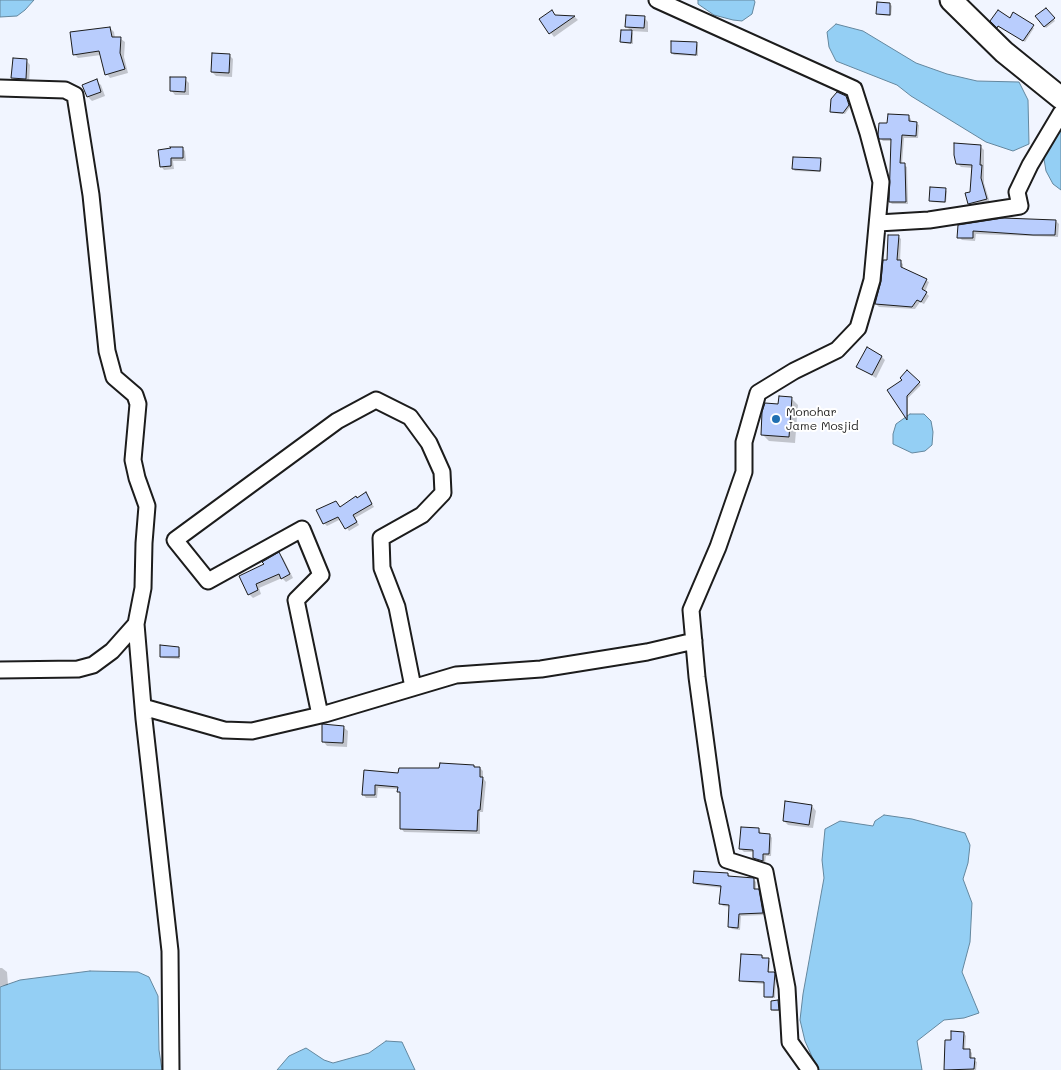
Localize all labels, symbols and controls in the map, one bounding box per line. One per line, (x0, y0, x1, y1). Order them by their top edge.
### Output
place label: Monohar Jame Mosjid (786, 405, 859, 433)
marker: Monohar Jame Mosjid (770, 413, 782, 425)

